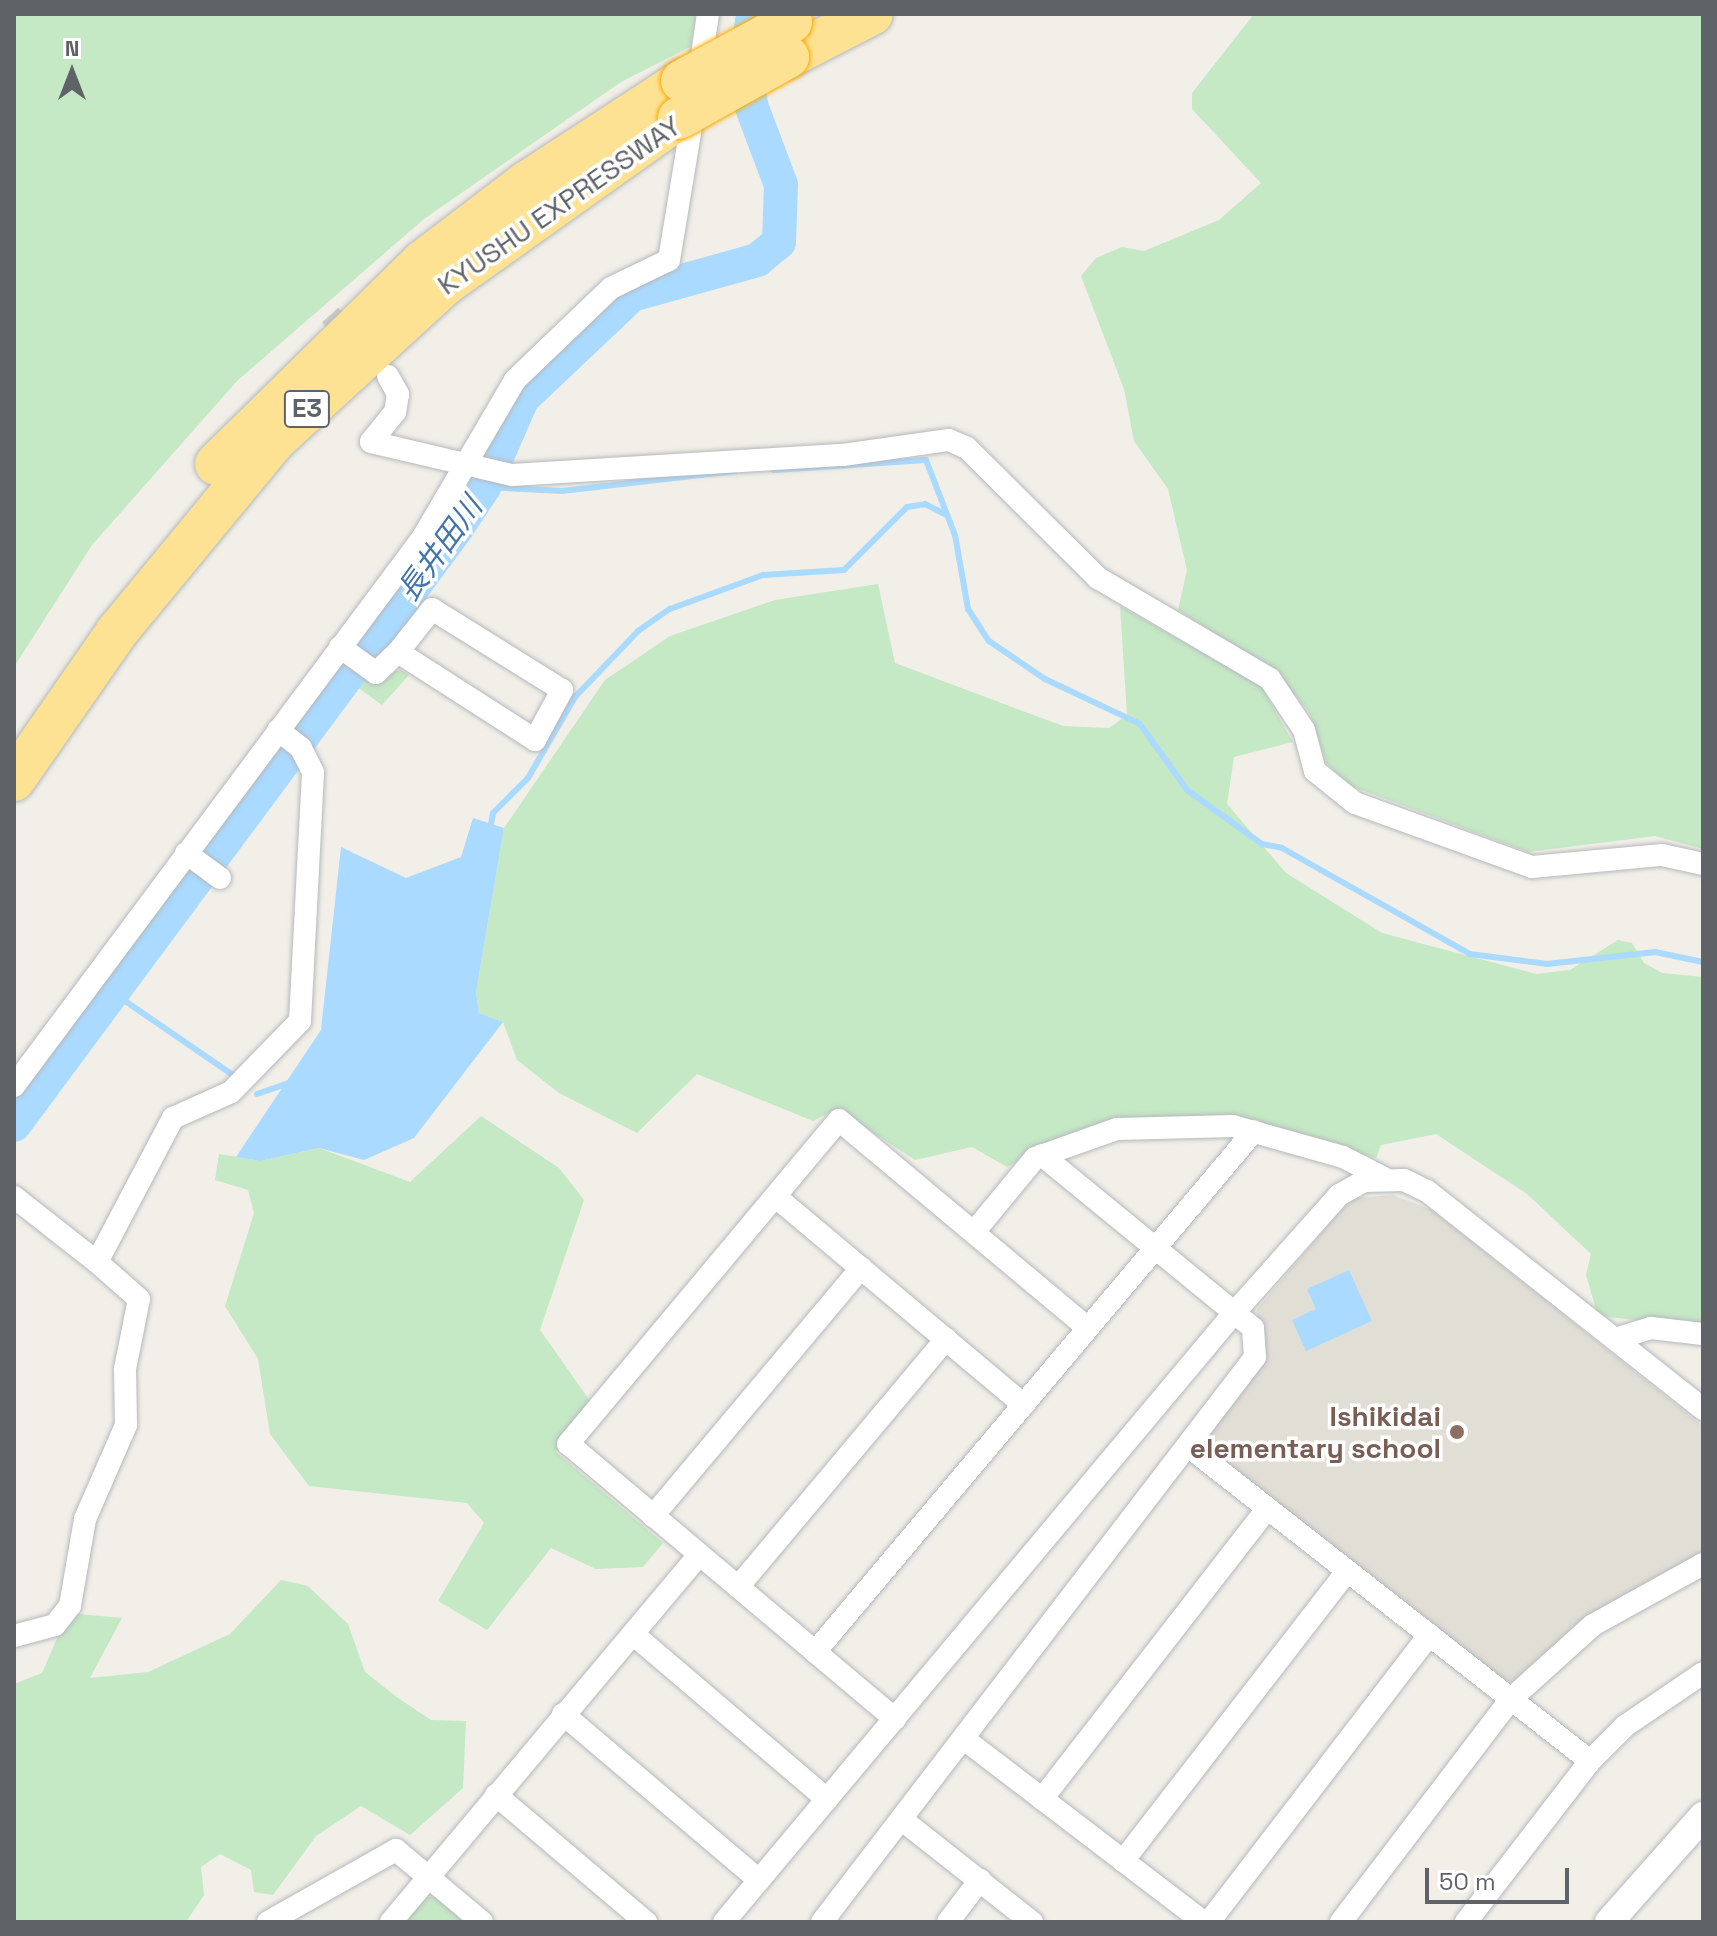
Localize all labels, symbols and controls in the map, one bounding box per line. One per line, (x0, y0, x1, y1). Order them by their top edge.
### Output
north arrow (32, 32, 112, 112)
text: N (65, 34, 79, 62)
street label: KYUSHU EXPRESSWAY (431, 108, 687, 302)
road number: E3 (283, 387, 331, 431)
water label: 長井田川 (390, 490, 490, 608)
place label: Ishikidai elementary school (1190, 1399, 1441, 1465)
marker: Ishikidai elementary school (1448, 1423, 1466, 1441)
scale bar (1429, 1852, 1573, 1902)
text: 50 m (1439, 1866, 1496, 1897)

